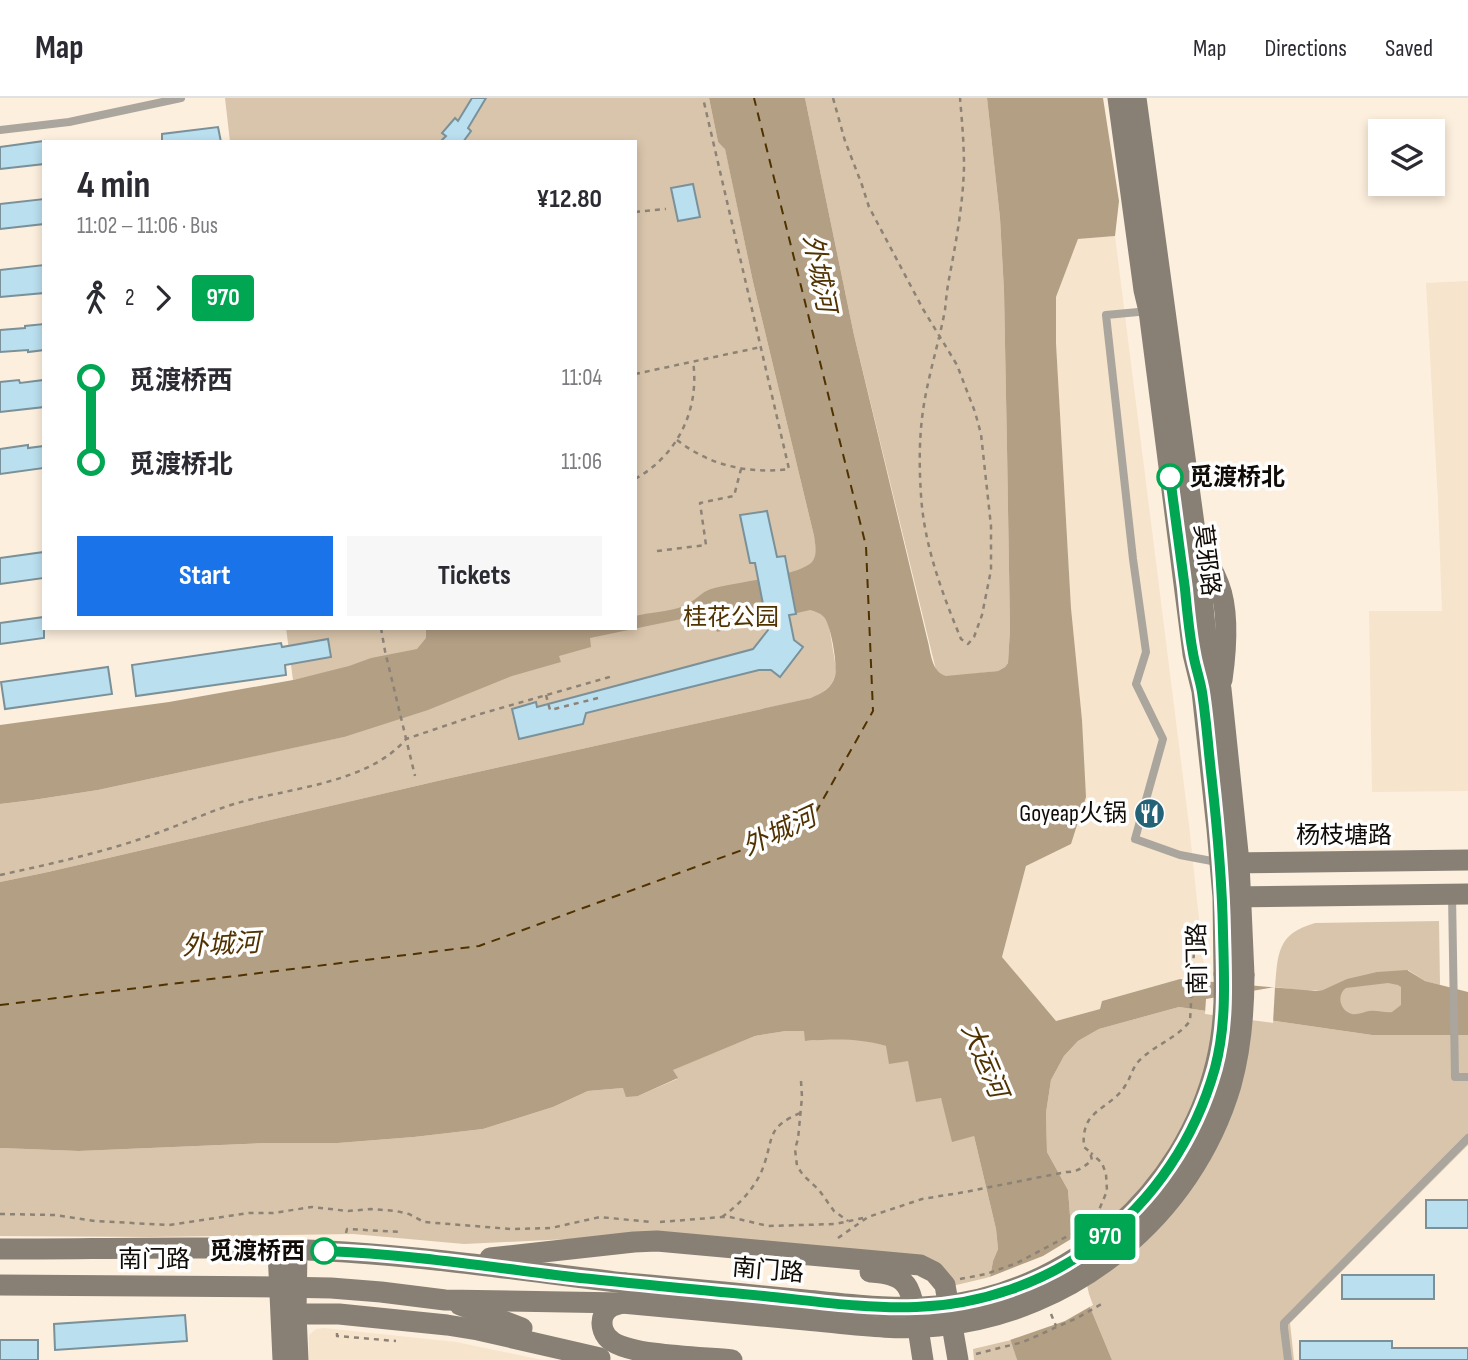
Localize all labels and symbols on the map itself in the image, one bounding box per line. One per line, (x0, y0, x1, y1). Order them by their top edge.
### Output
water label: 外城河 (796, 232, 842, 319)
place label: 觅渡桥北 (1189, 463, 1285, 492)
marker: 觅渡桥北 (1157, 464, 1183, 490)
street label: 莫邪路 (1188, 523, 1225, 598)
park label: 桂花公园 (683, 603, 779, 632)
restaurant icon: Goyeap火锅 (1133, 796, 1167, 830)
place label: Goyeap火锅 (1019, 799, 1127, 828)
water label: 外城河 (738, 800, 826, 863)
street label: 杨枝塘路 (1296, 821, 1392, 850)
street label: 南门路 (1182, 923, 1213, 995)
water label: 外城河 (181, 928, 266, 963)
water label: 大运河 (954, 1019, 1015, 1107)
line badge: 970 (1065, 1214, 1145, 1260)
place label: 觅渡桥西 (209, 1237, 305, 1266)
marker: 觅渡桥西 (311, 1238, 337, 1264)
street label: 南门路 (118, 1245, 190, 1274)
street label: 南门路 (731, 1253, 805, 1288)

